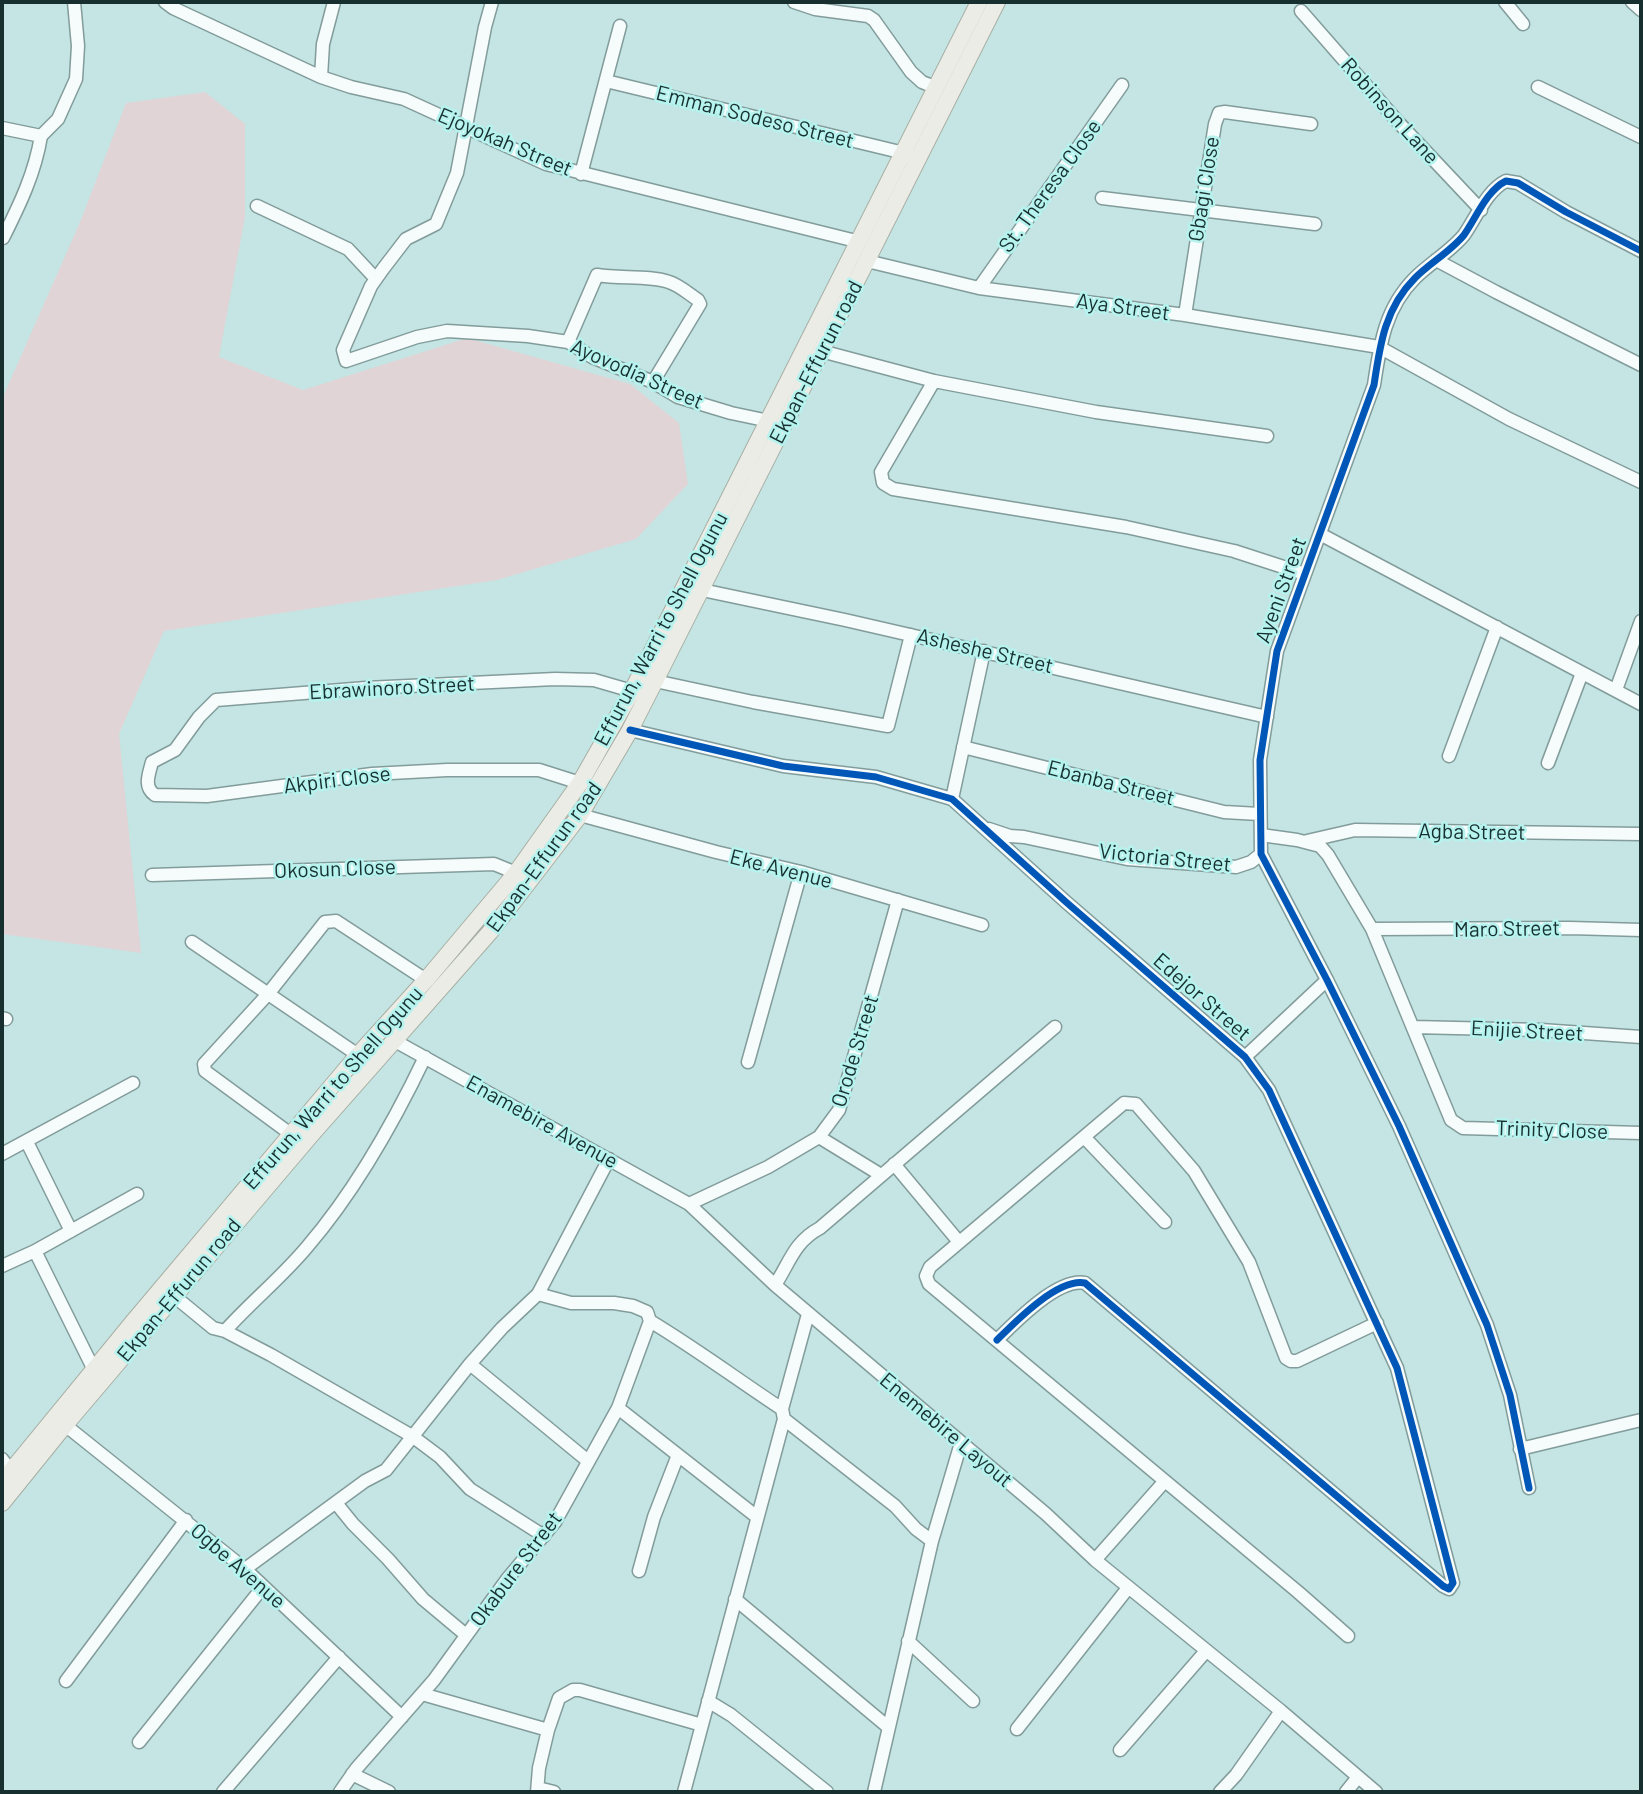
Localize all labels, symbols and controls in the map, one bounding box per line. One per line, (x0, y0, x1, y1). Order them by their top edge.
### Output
street label: Robinson Lane (1336, 53, 1444, 169)
street label: Emman Sodeso Street (653, 80, 857, 154)
street label: Ejoyokah Street (434, 102, 576, 182)
street label: St. Theresa Close (993, 115, 1107, 257)
street label: Gbagi Close (1183, 135, 1225, 243)
street label: Ekpan-Effurun road (764, 276, 868, 448)
street label: Aya Street (1075, 288, 1171, 326)
street label: Ayovodia Street (567, 333, 707, 415)
street label: Effurun, Warri to Shell Ogunu (589, 508, 733, 750)
street label: Ayeni Street (1250, 534, 1312, 646)
street label: Asheshe Street (914, 623, 1056, 679)
street label: Ebrawinoro Street (308, 671, 476, 705)
street label: Ebanba Street (1045, 755, 1177, 811)
street label: Akpiri Close (282, 761, 392, 799)
street label: Ekpan-Effurun road (481, 777, 607, 937)
street label: Agba Street (1418, 818, 1526, 846)
street label: Victoria Street (1098, 839, 1232, 877)
street label: Eke Avenue (727, 844, 835, 894)
street label: Okosun Close (274, 854, 396, 884)
street label: Maro Street (1454, 915, 1560, 943)
street label: Edejor Street (1148, 948, 1256, 1046)
street label: Effurun, Warri to Shell Ogunu (238, 981, 428, 1195)
street label: Orode Street (826, 992, 884, 1110)
street label: Enijie Street (1470, 1015, 1584, 1047)
street label: Enamebire Avenue (462, 1070, 622, 1174)
street label: Trinity Close (1495, 1115, 1609, 1145)
street label: Ekpan-Effurun road (112, 1213, 246, 1367)
street label: Enemebire Layout (875, 1367, 1017, 1493)
street label: Okabure Street (465, 1507, 567, 1631)
street label: Ogbe Avenue (185, 1518, 291, 1614)

